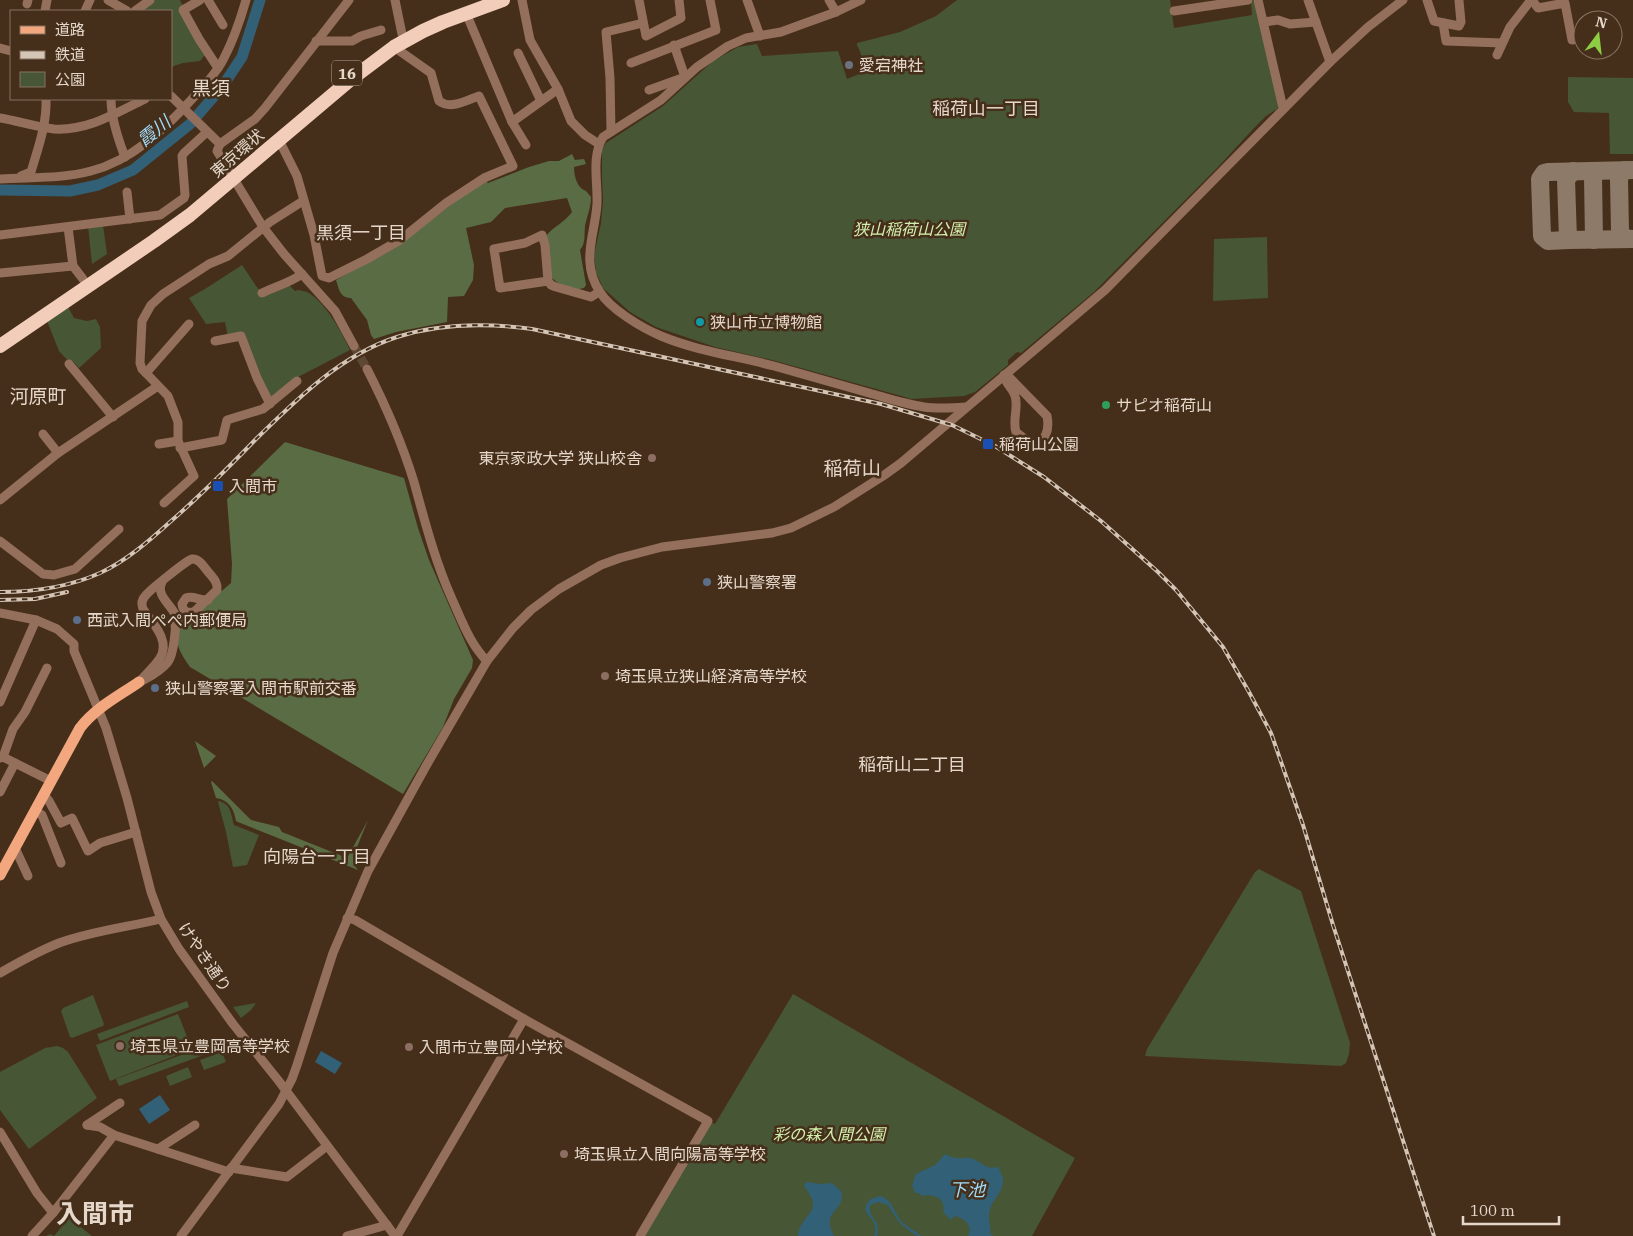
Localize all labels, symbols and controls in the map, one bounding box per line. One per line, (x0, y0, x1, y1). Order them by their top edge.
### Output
legend (10, 10, 172, 100)
north arrow (1573, 10, 1623, 60)
text: N (1594, 12, 1609, 33)
text: 道路 (55, 20, 85, 39)
text: 鉄道 (55, 45, 85, 64)
place label: 愛宕神社 (859, 55, 923, 75)
marker: 愛宕神社 (843, 59, 855, 71)
road number: 16 (332, 60, 362, 86)
text: 公園 (55, 70, 85, 89)
district label: 黒須 (192, 76, 230, 100)
district label: 稲荷山一丁目 (932, 97, 1040, 120)
water label: 霞川 (133, 109, 177, 151)
street label: 東京環状 (206, 124, 268, 182)
park label: 狭山稲荷山公園 (853, 219, 967, 239)
district label: 黒須一丁目 (316, 221, 406, 244)
place label: 狭山市立博物館 (710, 312, 822, 332)
marker: 狭山市立博物館 (694, 316, 706, 328)
district label: 河原町 (9, 384, 67, 408)
place label: サピオ稲荷山 (1116, 395, 1212, 415)
marker: サピオ稲荷山 (1100, 399, 1112, 411)
place label: 稲荷山公園 (999, 434, 1079, 454)
marker: 稲荷山公園 (981, 437, 995, 451)
place label: 東京家政大学 狭山校舎 (478, 448, 642, 468)
marker: 東京家政大学 狭山校舎 (646, 452, 658, 464)
district label: 稲荷山 (823, 456, 881, 480)
place label: 入間市 (229, 476, 277, 496)
marker: 入間市 (211, 479, 225, 493)
place label: 狭山警察署 (717, 572, 797, 592)
marker: 狭山警察署 (701, 576, 713, 588)
place label: 西武入間ぺぺ内郵便局 (87, 610, 247, 630)
marker: 西武入間ぺぺ内郵便局 (71, 614, 83, 626)
place label: 埼玉県立狭山経済高等学校 (615, 666, 807, 686)
marker: 埼玉県立狭山経済高等学校 (599, 670, 611, 682)
place label: 狭山警察署入間市駅前交番 (165, 678, 357, 698)
marker: 狭山警察署入間市駅前交番 (149, 682, 161, 694)
district label: 稲荷山二丁目 (858, 753, 966, 776)
district label: 向陽台一丁目 (263, 845, 371, 868)
street label: けやき通り (174, 918, 236, 996)
place label: 埼玉県立豊岡高等学校 (130, 1036, 290, 1056)
place label: 入間市立豊岡小学校 (419, 1037, 563, 1057)
marker: 埼玉県立豊岡高等学校 (114, 1040, 126, 1052)
marker: 入間市立豊岡小学校 (403, 1041, 415, 1053)
park label: 彩の森入間公園 (773, 1124, 887, 1144)
place label: 埼玉県立入間向陽高等学校 (574, 1144, 766, 1164)
marker: 埼玉県立入間向陽高等学校 (558, 1148, 570, 1160)
water label: 下池 (949, 1178, 987, 1201)
scale bar (1463, 1194, 1559, 1226)
district label: 入間市 (56, 1196, 134, 1230)
text: 100 m (1470, 1201, 1515, 1220)

